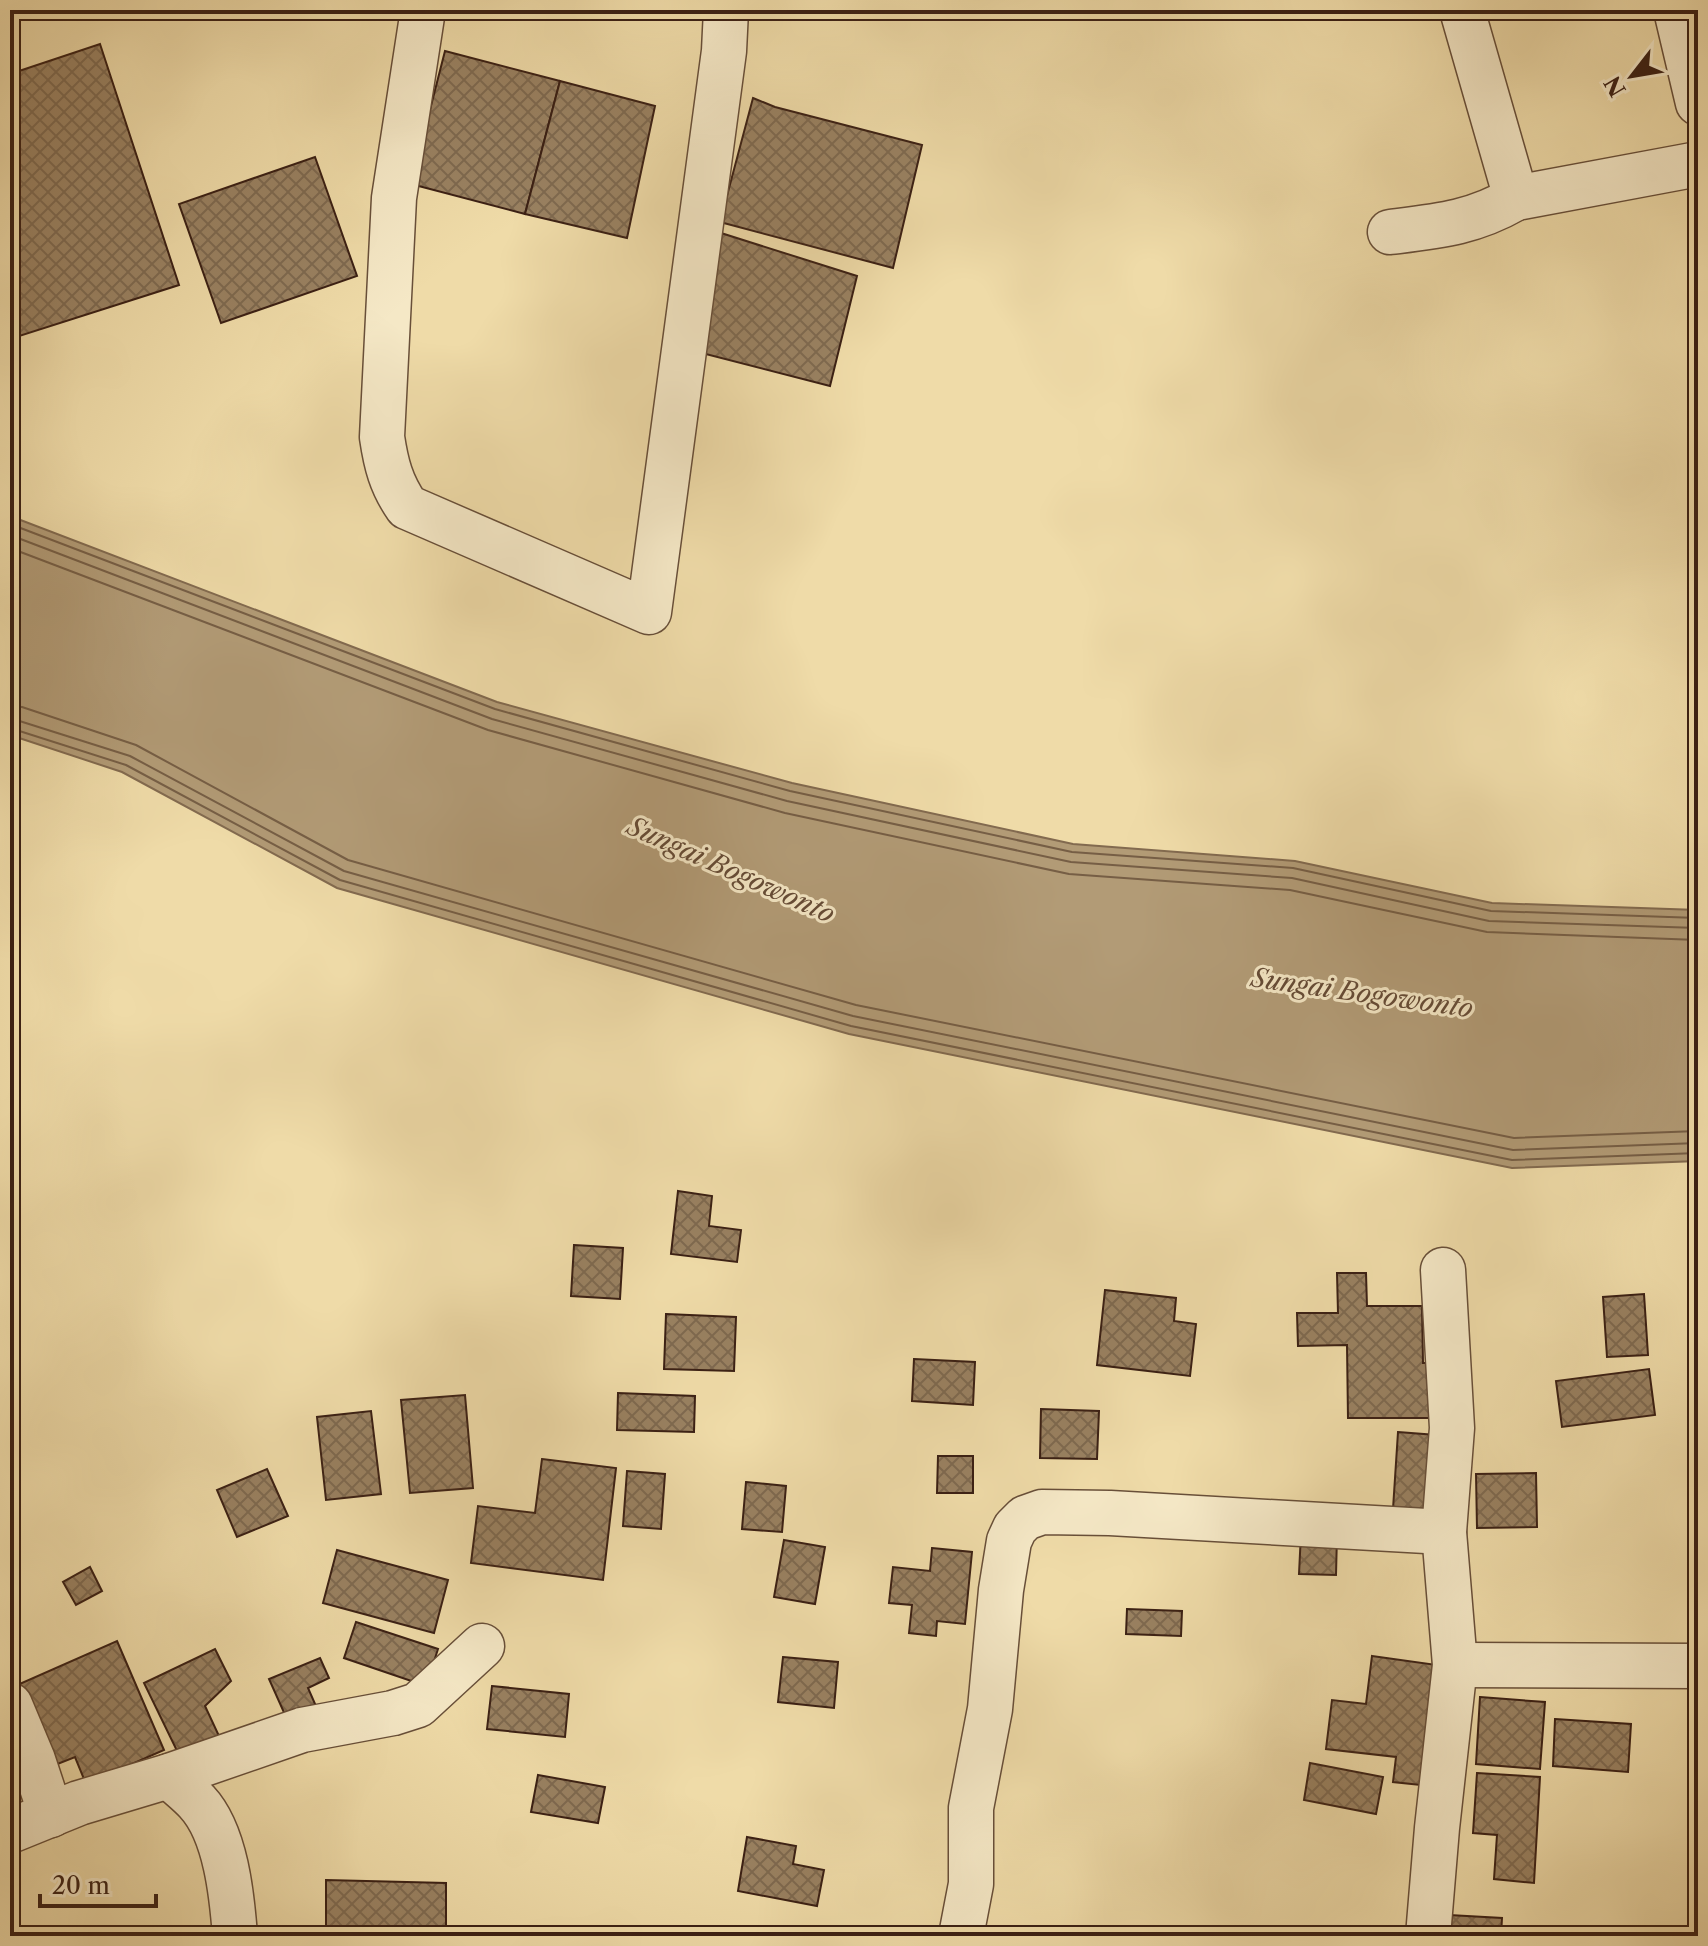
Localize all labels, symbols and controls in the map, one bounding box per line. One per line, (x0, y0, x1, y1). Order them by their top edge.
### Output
north arrow (1592, 36, 1672, 116)
text: N (1599, 71, 1632, 101)
water label: Sungai Bogowonto (621, 809, 840, 930)
water label: Sungai Bogowonto (1247, 961, 1475, 1024)
scale bar (40, 1858, 156, 1908)
text: 20 m (52, 1871, 110, 1900)

